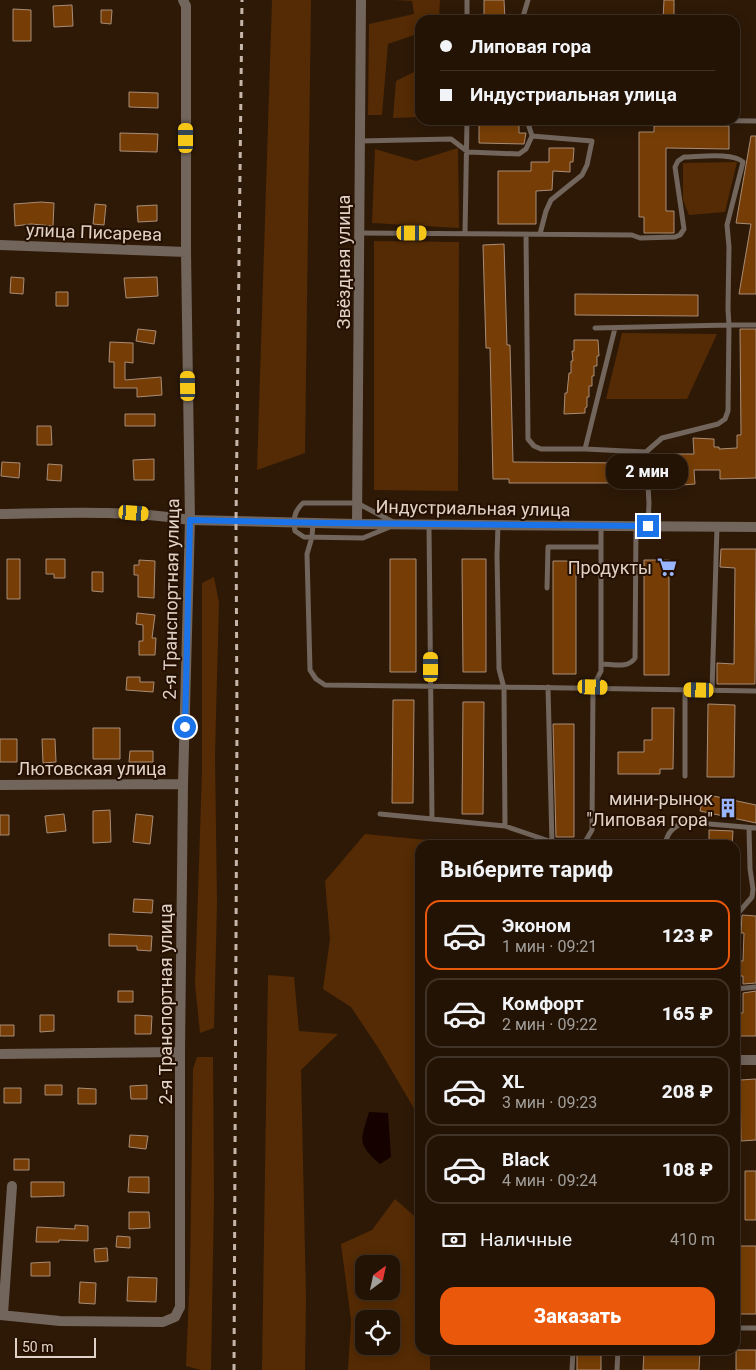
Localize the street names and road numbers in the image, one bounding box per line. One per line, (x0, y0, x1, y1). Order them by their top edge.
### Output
street label: Звёздная улица (333, 195, 354, 329)
street label: улица Писарева (26, 219, 162, 245)
street label: Индустриальная улица (375, 496, 571, 520)
street label: 2-я Транспортная улица (159, 498, 183, 700)
street label: Лютовская улица (18, 758, 166, 779)
street label: 2-я Транспортная улица (155, 903, 176, 1105)

